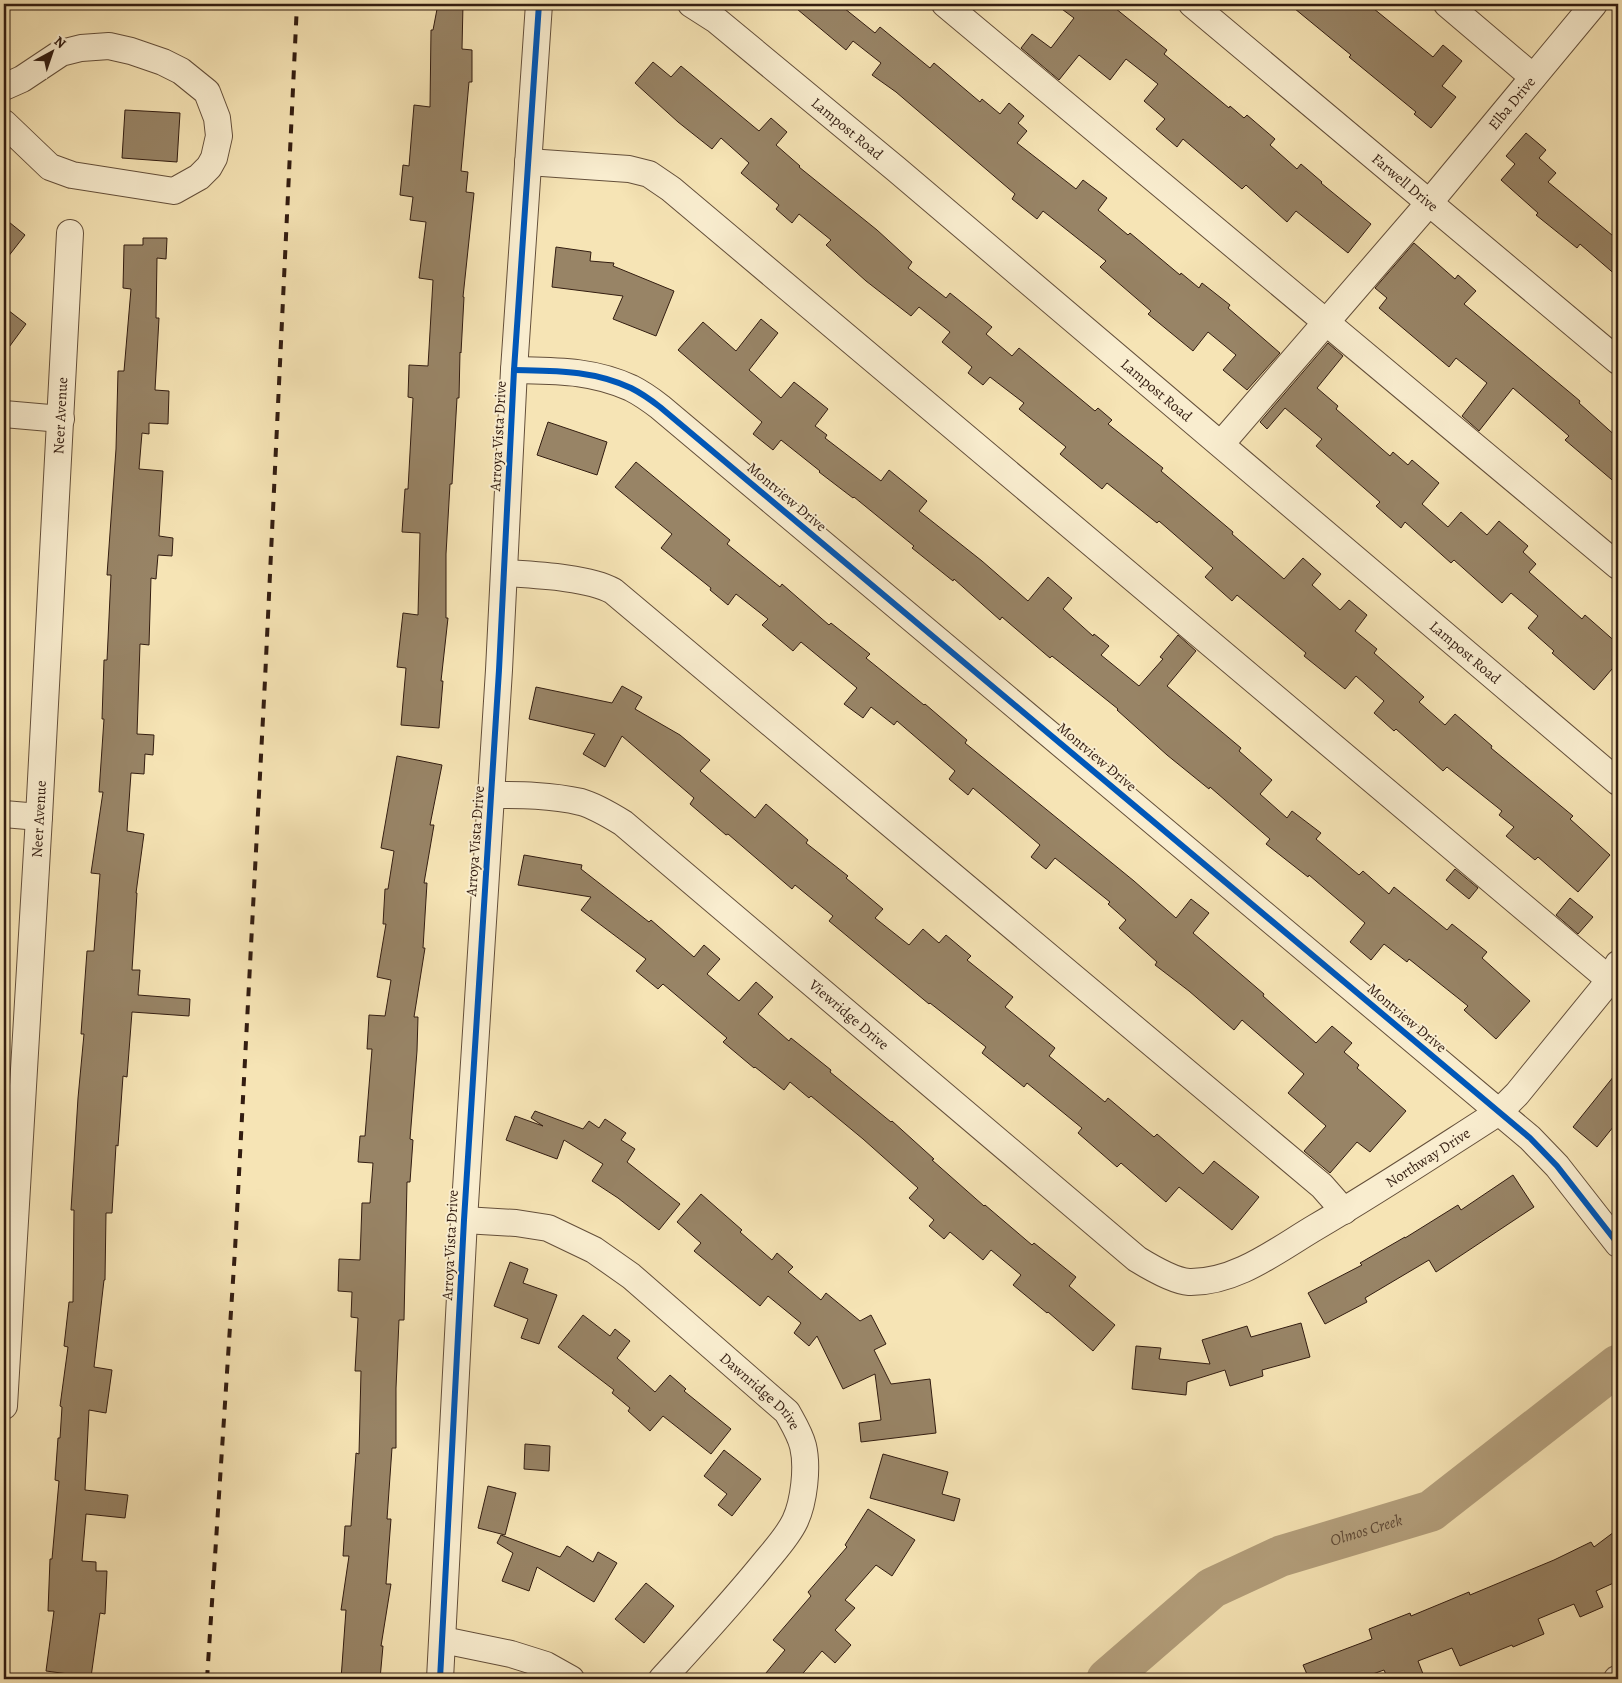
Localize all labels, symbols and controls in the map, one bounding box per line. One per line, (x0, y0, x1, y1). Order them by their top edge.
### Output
north arrow (28, 28, 78, 78)
text: N (50, 32, 70, 53)
street label: Elba Drive (1484, 72, 1540, 134)
street label: Lampost Road (807, 93, 888, 165)
street label: Farwell Drive (1368, 149, 1443, 216)
street label: Lampost Road (1117, 354, 1197, 427)
street label: Neer Avenue (48, 376, 72, 455)
street label: Arroya Vista Drive (485, 380, 511, 493)
street label: Montview Drive (743, 458, 831, 536)
street label: Lampost Road (1425, 616, 1506, 689)
street label: Montview Drive (1053, 718, 1141, 796)
street label: Neer Avenue (27, 780, 51, 858)
street label: Arroya Vista Drive (461, 785, 489, 898)
street label: Viewridge Drive (804, 974, 894, 1055)
street label: Montview Drive (1363, 979, 1451, 1057)
street label: Northway Drive (1382, 1123, 1474, 1192)
street label: Arroya Vista Drive (437, 1189, 463, 1302)
street label: Dawnridge Drive (715, 1348, 805, 1433)
water label: Olmos Creek (1327, 1509, 1405, 1552)

